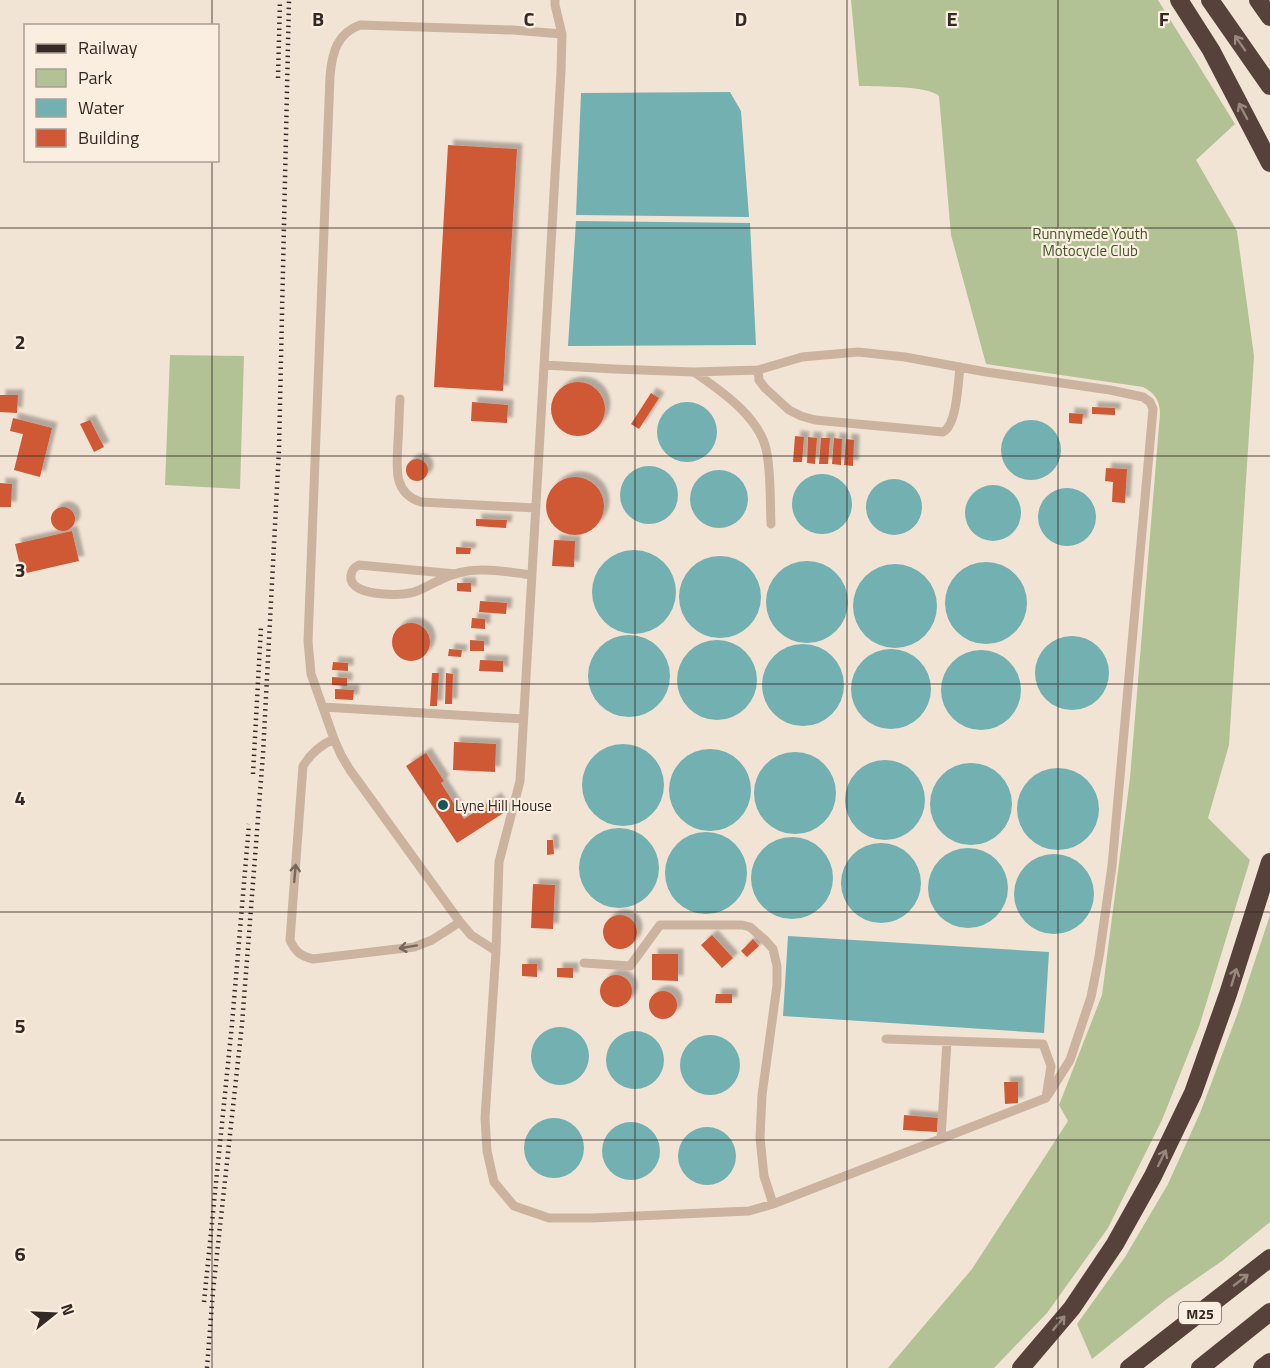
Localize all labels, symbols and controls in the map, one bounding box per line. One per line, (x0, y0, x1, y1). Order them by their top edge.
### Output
text: B (312, 3, 324, 34)
text: C (524, 3, 535, 34)
text: D (735, 3, 747, 34)
text: E (946, 3, 958, 34)
text: F (1159, 3, 1170, 34)
legend (24, 24, 219, 162)
text: Railway (78, 34, 138, 61)
one-way arrow (1234, 35, 1246, 51)
text: Park (78, 64, 113, 91)
text: Water (78, 94, 124, 121)
one-way arrow (1237, 103, 1248, 121)
text: Building (78, 124, 139, 151)
park label: Runnymede Youth Motocycle Club (1032, 222, 1148, 262)
text: 2 (14, 326, 26, 357)
text: 3 (14, 554, 26, 585)
text: 4 (14, 782, 26, 813)
place label: Lyne Hill House (455, 794, 552, 817)
marker: Lyne Hill House (436, 798, 450, 812)
one-way arrow (290, 863, 301, 883)
one-way arrow (398, 942, 418, 953)
one-way arrow (1229, 968, 1240, 987)
text: 5 (14, 1010, 26, 1041)
one-way arrow (1156, 1150, 1168, 1168)
text: 6 (14, 1238, 26, 1269)
one-way arrow (1233, 1274, 1249, 1287)
north arrow (24, 1284, 84, 1344)
text: N (55, 1300, 81, 1318)
road number: M25 (1179, 1302, 1221, 1324)
one-way arrow (1052, 1315, 1065, 1331)

